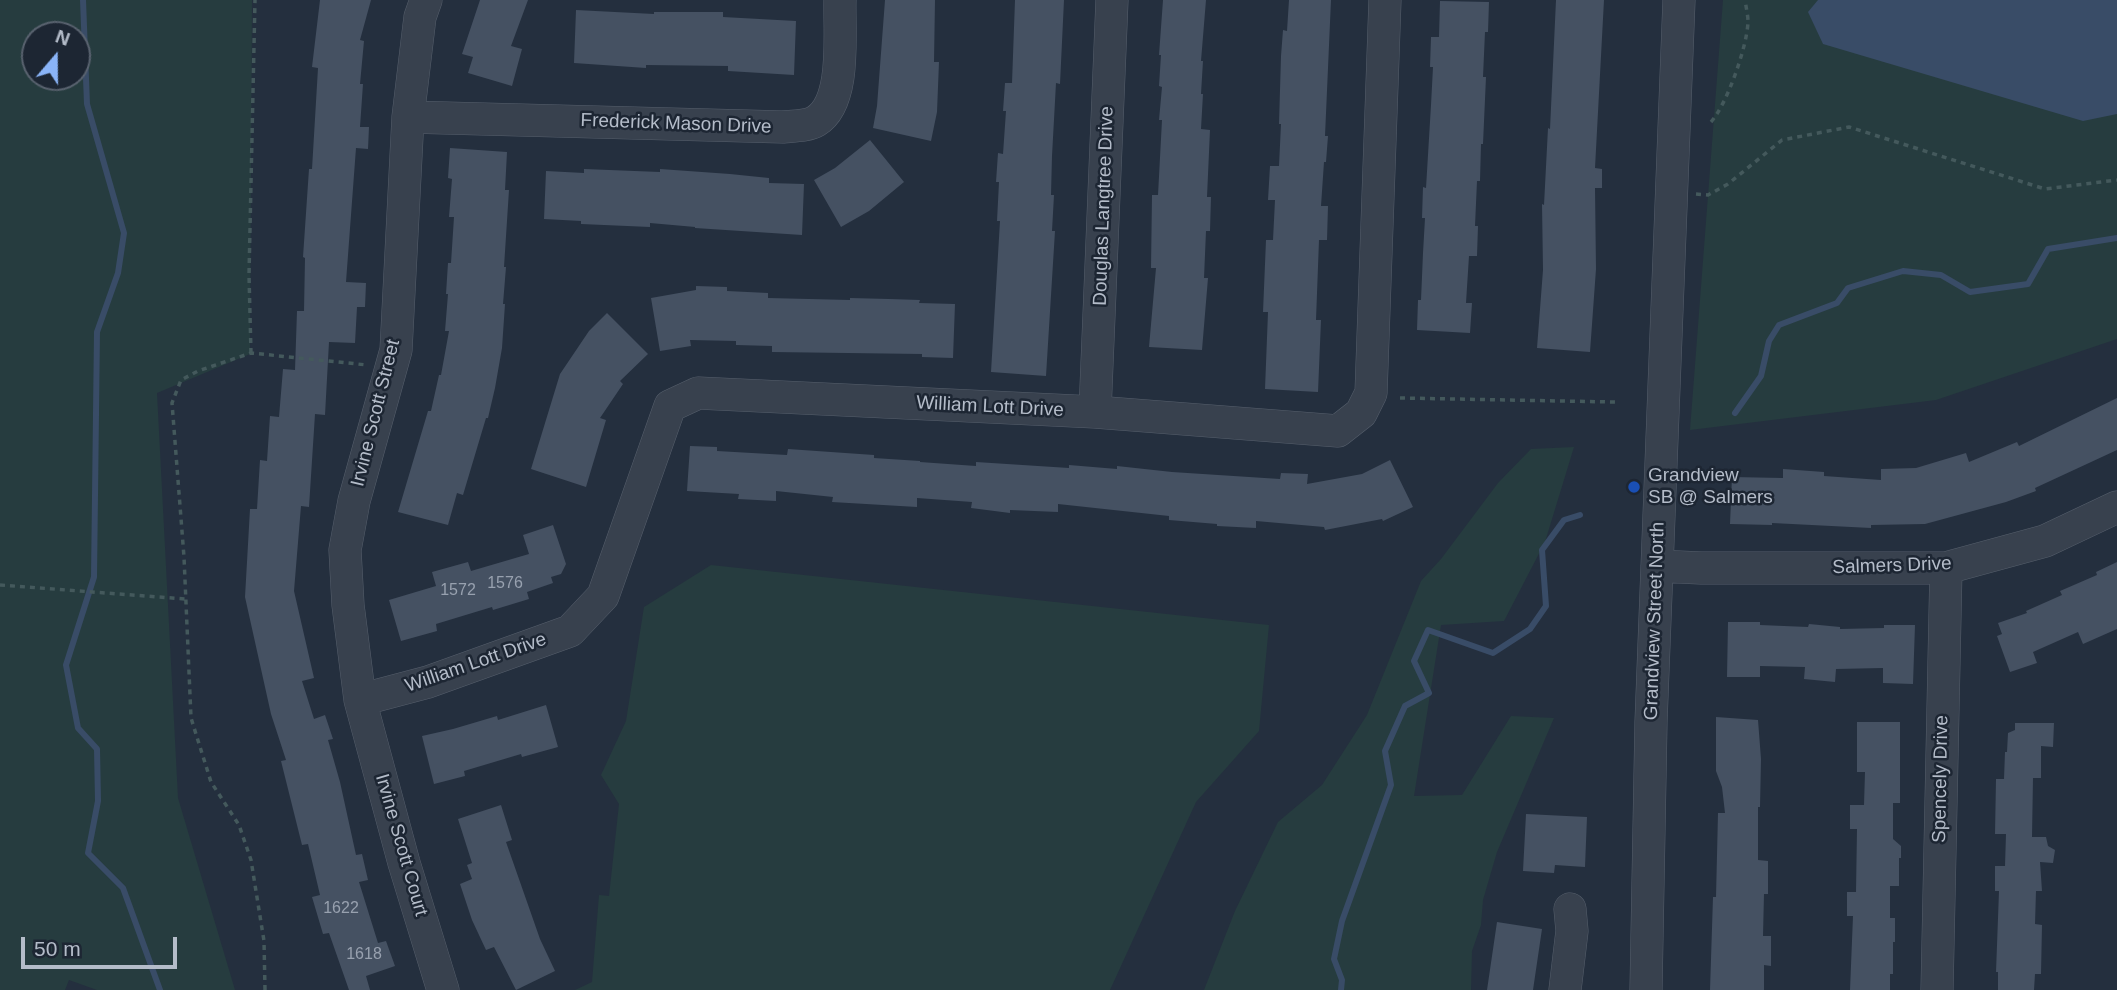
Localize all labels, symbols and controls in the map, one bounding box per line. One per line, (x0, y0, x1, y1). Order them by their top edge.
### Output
north arrow (21, 21, 91, 91)
text: N (53, 25, 73, 50)
street label: Douglas Langtree Drive (1089, 106, 1119, 306)
street label: Frederick Mason Drive (580, 109, 772, 139)
street label: Irvine Scott Street (347, 337, 405, 489)
street label: William Lott Drive (916, 392, 1064, 422)
place label: Grandview SB @ Salmers (1648, 465, 1773, 509)
marker: Grandview SB @ Salmers (1626, 479, 1642, 495)
street label: Grandview Street North (1640, 521, 1670, 721)
street label: Salmers Drive (1832, 553, 1952, 579)
house number: 1576 (487, 574, 523, 594)
house number: 1572 (440, 581, 476, 601)
street label: William Lott Drive (402, 628, 550, 698)
street label: Spencely Drive (1928, 715, 1954, 843)
street label: Irvine Scott Court (370, 771, 432, 919)
house number: 1622 (323, 899, 359, 919)
scale bar (24, 923, 180, 967)
text: 50 m (34, 937, 81, 960)
house number: 1618 (346, 945, 382, 965)

